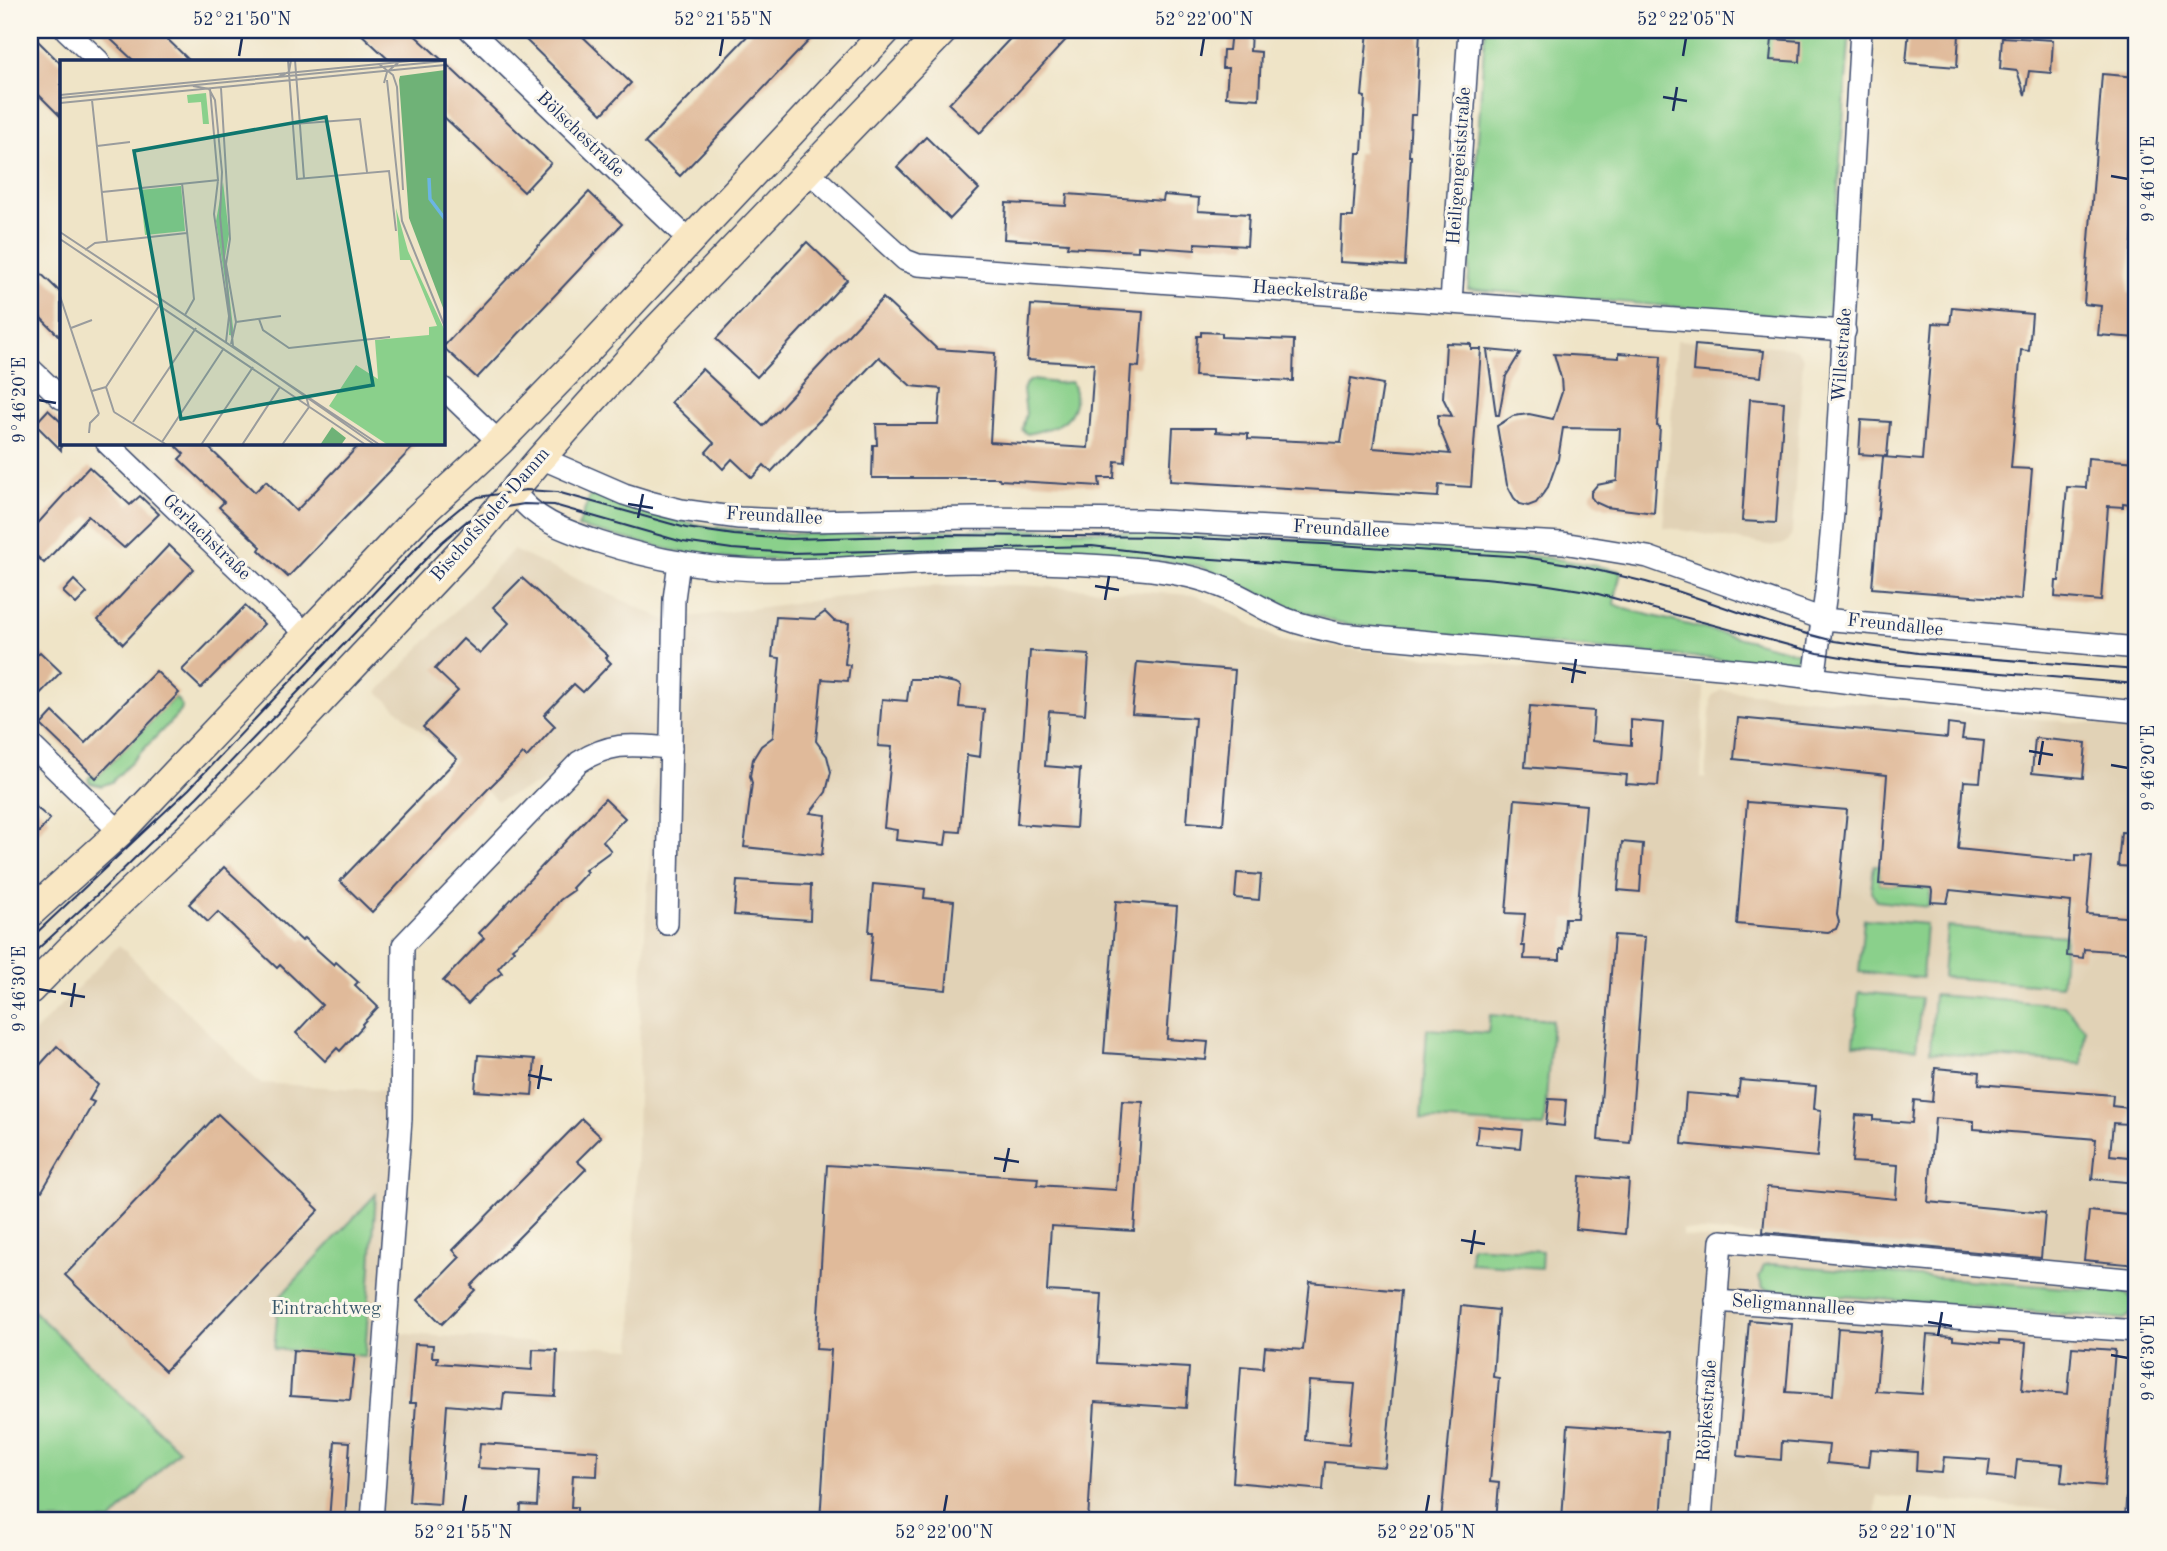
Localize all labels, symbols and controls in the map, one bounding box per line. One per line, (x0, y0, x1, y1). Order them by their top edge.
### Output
text: 52°21'50"N (193, 11, 291, 29)
text: 52°21'55"N (674, 11, 772, 29)
text: 52°22'00"N (1155, 11, 1253, 29)
text: 52°22'05"N (1637, 11, 1735, 29)
inset map (60, 60, 444, 444)
street label: Heiligengeiststraße (1445, 86, 1475, 246)
street label: Bölschestraße (532, 89, 628, 181)
text: 9°46'10"E (2140, 136, 2158, 222)
street label: Haeckelstraße (1252, 278, 1368, 306)
street label: Willestraße (1830, 307, 1856, 403)
text: 9°46'20"E (11, 357, 29, 443)
street label: Bischofsholer Damm (428, 445, 554, 585)
street label: Gerlachstraße (158, 492, 254, 584)
street label: Freundallee (725, 505, 823, 529)
street label: Freundallee (1292, 518, 1390, 542)
street label: Freundallee (1846, 611, 1944, 641)
text: 9°46'20"E (2140, 725, 2158, 811)
text: 9°46'30"E (11, 946, 29, 1032)
street label: Seligmannallee (1731, 1292, 1855, 1320)
park label: Eintrachtweg (271, 1300, 382, 1319)
text: 9°46'30"E (2140, 1315, 2158, 1401)
street label: Röpkestraße (1695, 1359, 1721, 1463)
text: 52°21'55"N (414, 1524, 512, 1542)
text: 52°22'00"N (895, 1524, 993, 1542)
text: 52°22'05"N (1377, 1524, 1475, 1542)
text: 52°22'10"N (1858, 1524, 1956, 1542)

